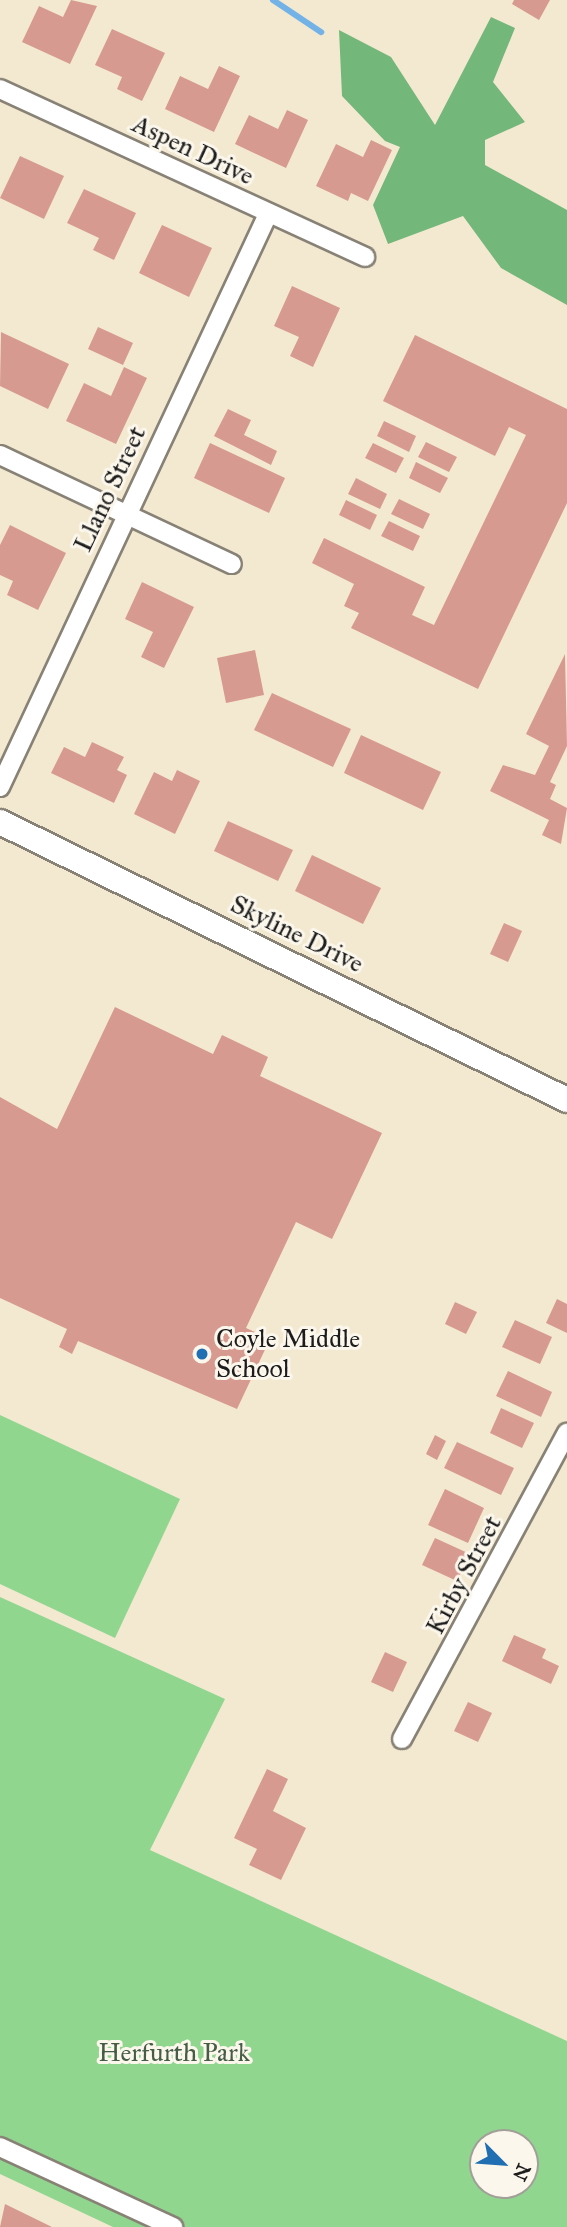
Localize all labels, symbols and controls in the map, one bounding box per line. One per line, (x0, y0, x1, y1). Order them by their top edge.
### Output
street label: Aspen Drive (127, 108, 259, 192)
street label: Llano Street (67, 421, 153, 557)
street label: Skyline Drive (225, 888, 369, 980)
place label: Coyle Middle School (216, 1323, 360, 1384)
marker: Coyle Middle School (194, 1346, 210, 1362)
street label: Kirby Street (420, 1510, 508, 1640)
park label: Herfurth Park (98, 2037, 250, 2069)
north arrow (469, 2129, 539, 2199)
text: N (508, 2160, 536, 2184)

